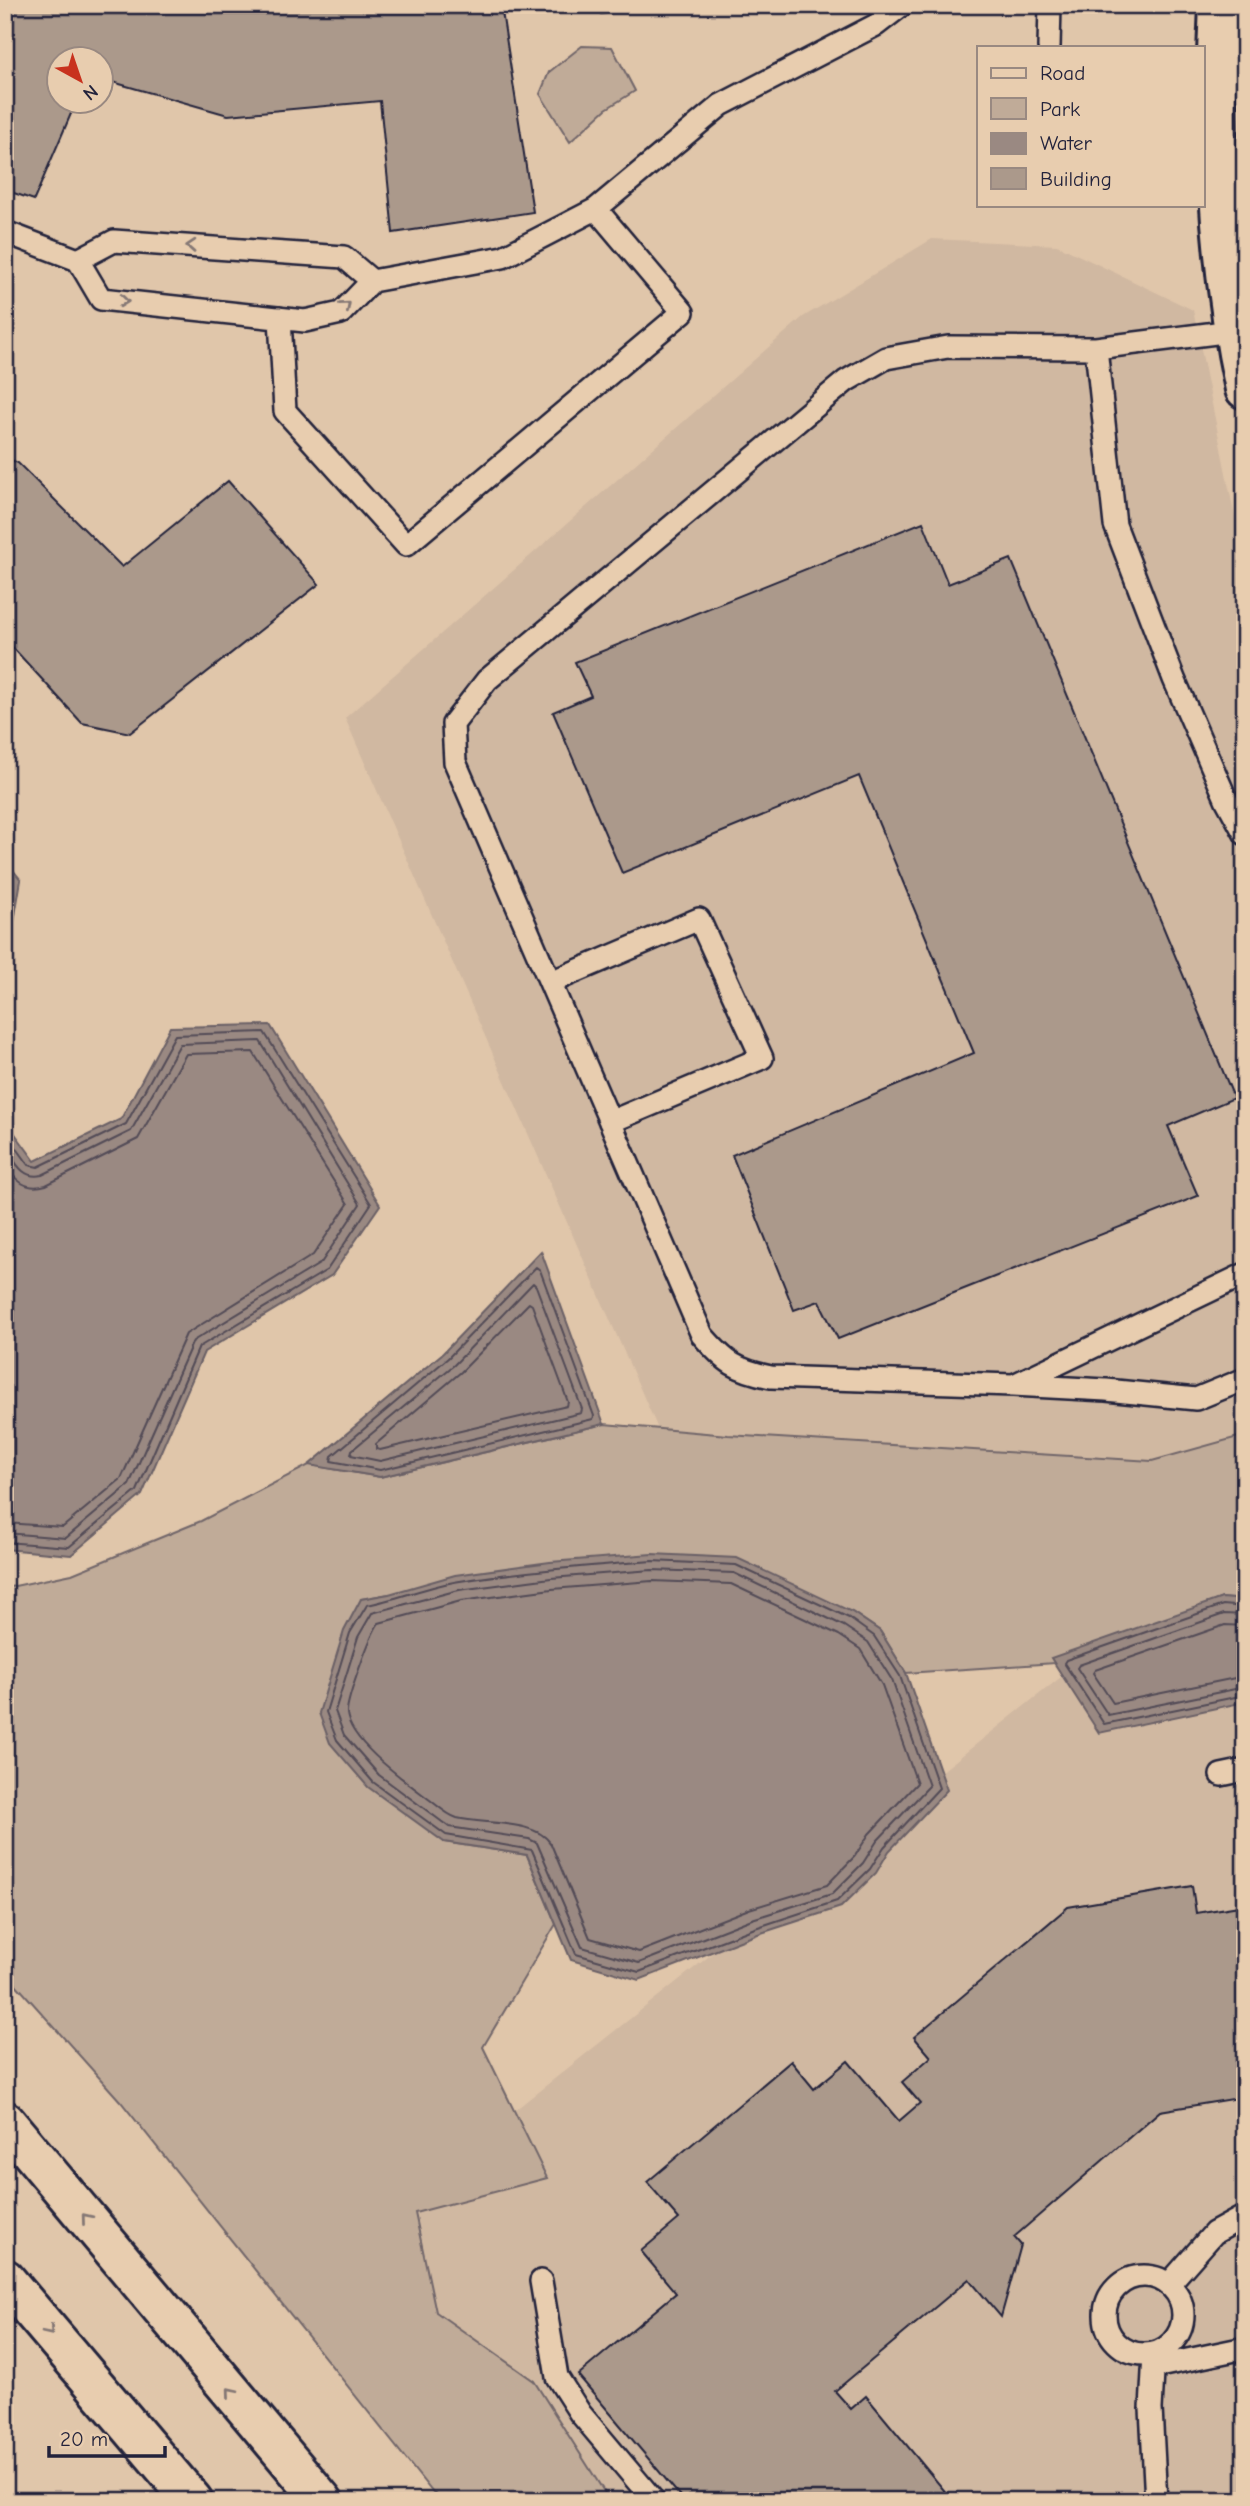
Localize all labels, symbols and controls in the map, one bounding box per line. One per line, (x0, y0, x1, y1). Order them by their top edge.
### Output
north arrow (46, 46, 116, 116)
legend (977, 46, 1204, 206)
text: Road (1040, 61, 1085, 85)
text: N (78, 80, 102, 105)
text: Park (1040, 97, 1080, 121)
text: Water (1040, 131, 1093, 155)
text: Building (1040, 167, 1112, 191)
one-way arrow (185, 239, 196, 254)
one-way arrow (118, 294, 129, 309)
one-way arrow (338, 302, 351, 315)
one-way arrow (82, 2213, 94, 2226)
one-way arrow (41, 2323, 53, 2336)
one-way arrow (227, 2388, 240, 2400)
scale bar (49, 2415, 164, 2459)
text: 20 m (60, 2427, 108, 2451)

